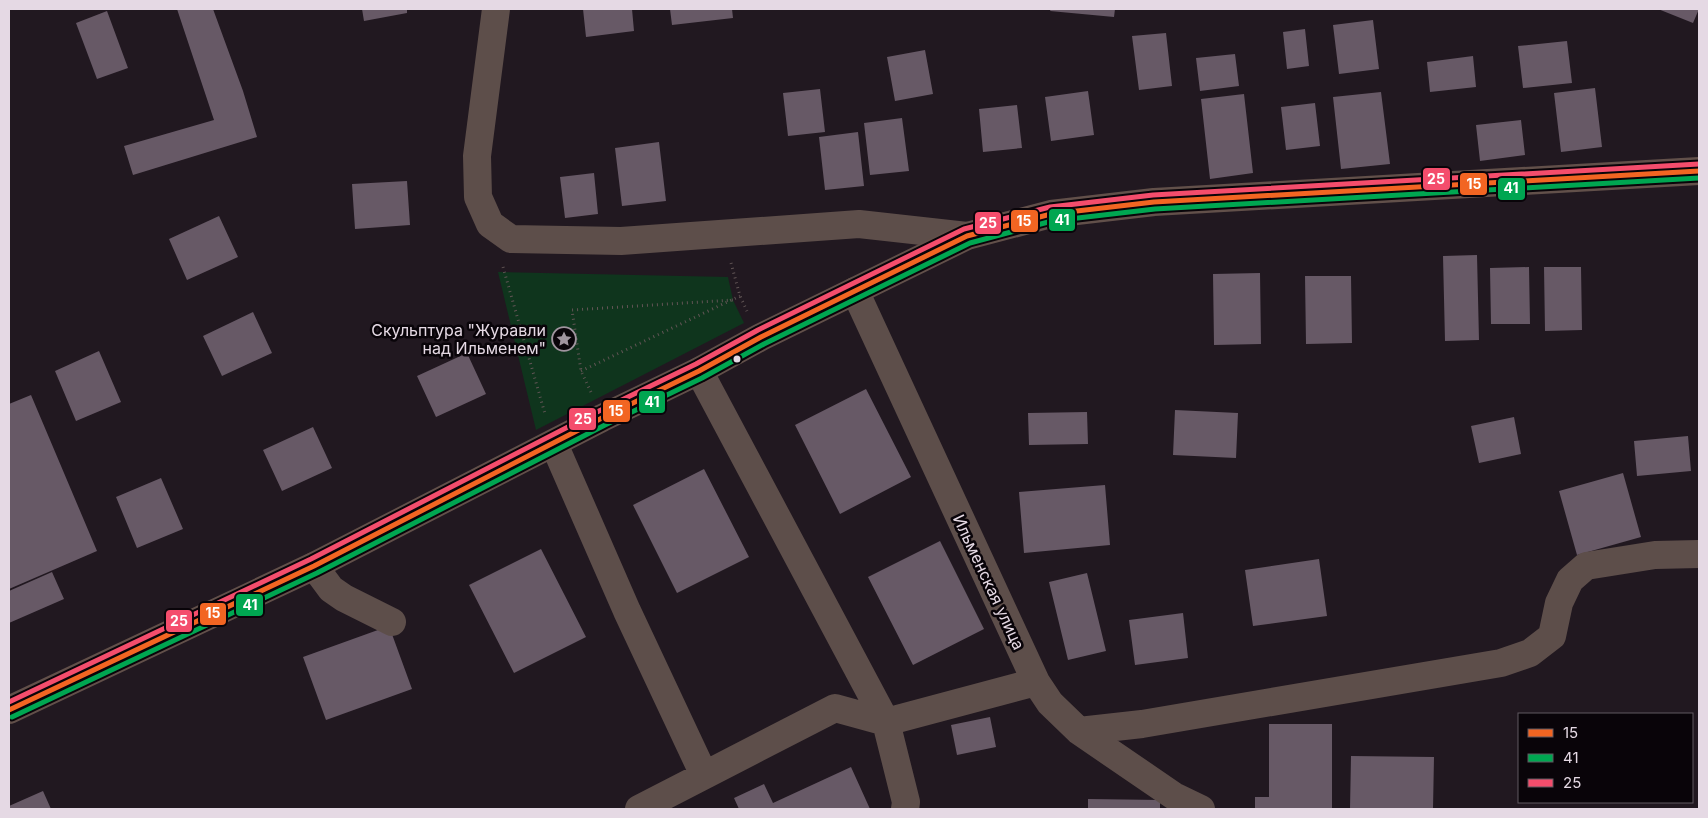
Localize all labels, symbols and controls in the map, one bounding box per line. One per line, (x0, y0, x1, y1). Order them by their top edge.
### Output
line badge: 25 (1422, 167, 1451, 191)
text: 25 (1427, 170, 1445, 187)
line badge: 15 (1459, 172, 1488, 196)
text: 15 (1467, 175, 1482, 192)
line badge: 41 (1497, 177, 1526, 201)
text: 41 (1504, 179, 1518, 196)
line badge: 41 (1048, 208, 1076, 232)
line badge: 15 (1010, 209, 1039, 233)
line badge: 25 (974, 211, 1002, 235)
text: 41 (1055, 211, 1069, 228)
text: 15 (1017, 212, 1032, 229)
text: 25 (979, 214, 997, 231)
place label: Скульптура "Журавли над Ильменем" (371, 320, 546, 358)
place icon: Скульптура "Журавли над Ильменем" (551, 326, 577, 352)
unlabelled marker (732, 354, 742, 364)
line badge: 41 (638, 390, 666, 414)
text: 41 (645, 393, 659, 410)
line badge: 15 (602, 399, 631, 423)
text: 15 (609, 402, 624, 419)
line badge: 25 (568, 407, 597, 431)
text: 25 (574, 410, 592, 427)
street label: Ильменская улица (949, 511, 1029, 653)
line badge: 41 (235, 593, 264, 617)
text: 41 (243, 596, 257, 613)
line badge: 15 (199, 602, 227, 626)
text: 15 (206, 604, 221, 621)
line badge: 25 (165, 609, 193, 633)
text: 25 (170, 612, 188, 629)
legend (1518, 713, 1693, 803)
text: 15 (1563, 723, 1578, 742)
text: 41 (1563, 748, 1579, 767)
text: 25 (1563, 773, 1581, 792)

